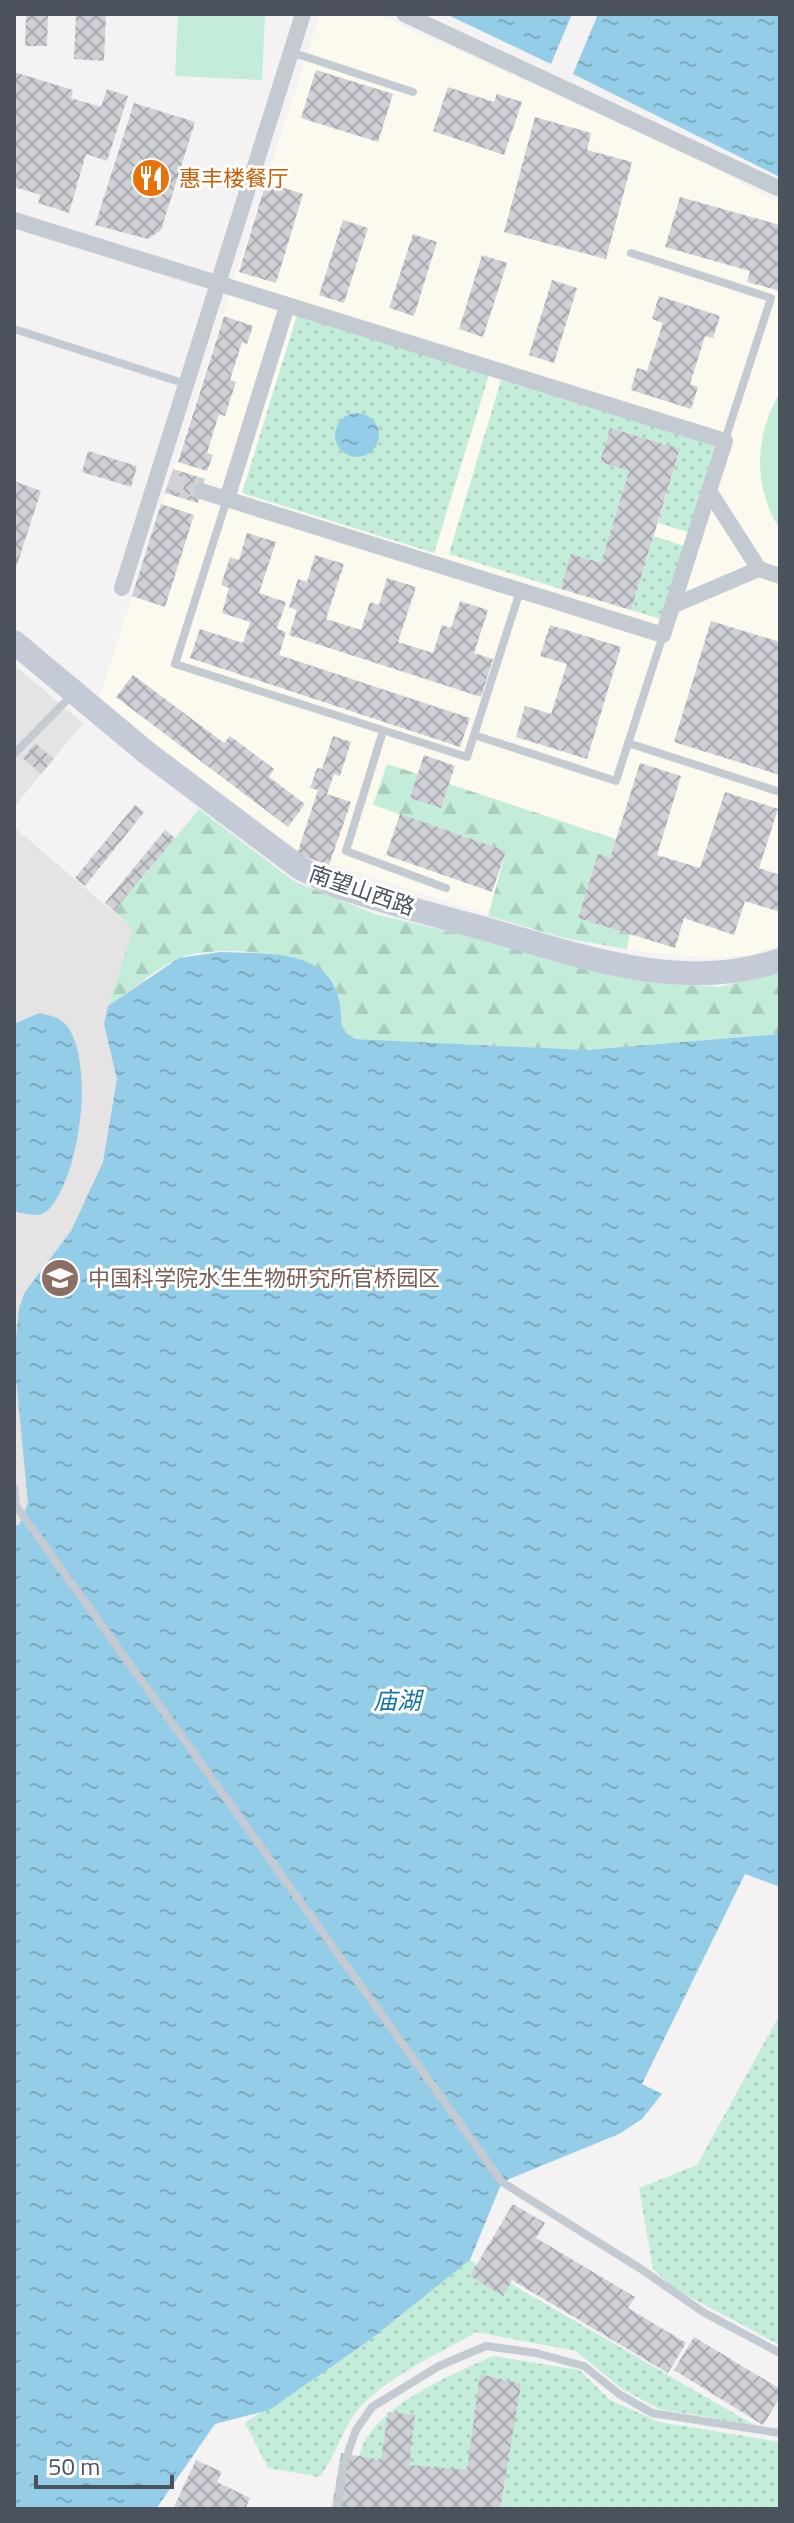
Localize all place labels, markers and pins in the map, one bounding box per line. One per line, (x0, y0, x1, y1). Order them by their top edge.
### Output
restaurant icon: 惠丰楼餐厅 (130, 157, 172, 199)
place label: 惠丰楼餐厅 (179, 161, 289, 195)
school or university icon: 中国科学院水生生物研究所官桥园区 (39, 1257, 81, 1299)
place label: 中国科学院水生生物研究所官桥园区 (88, 1261, 440, 1295)

